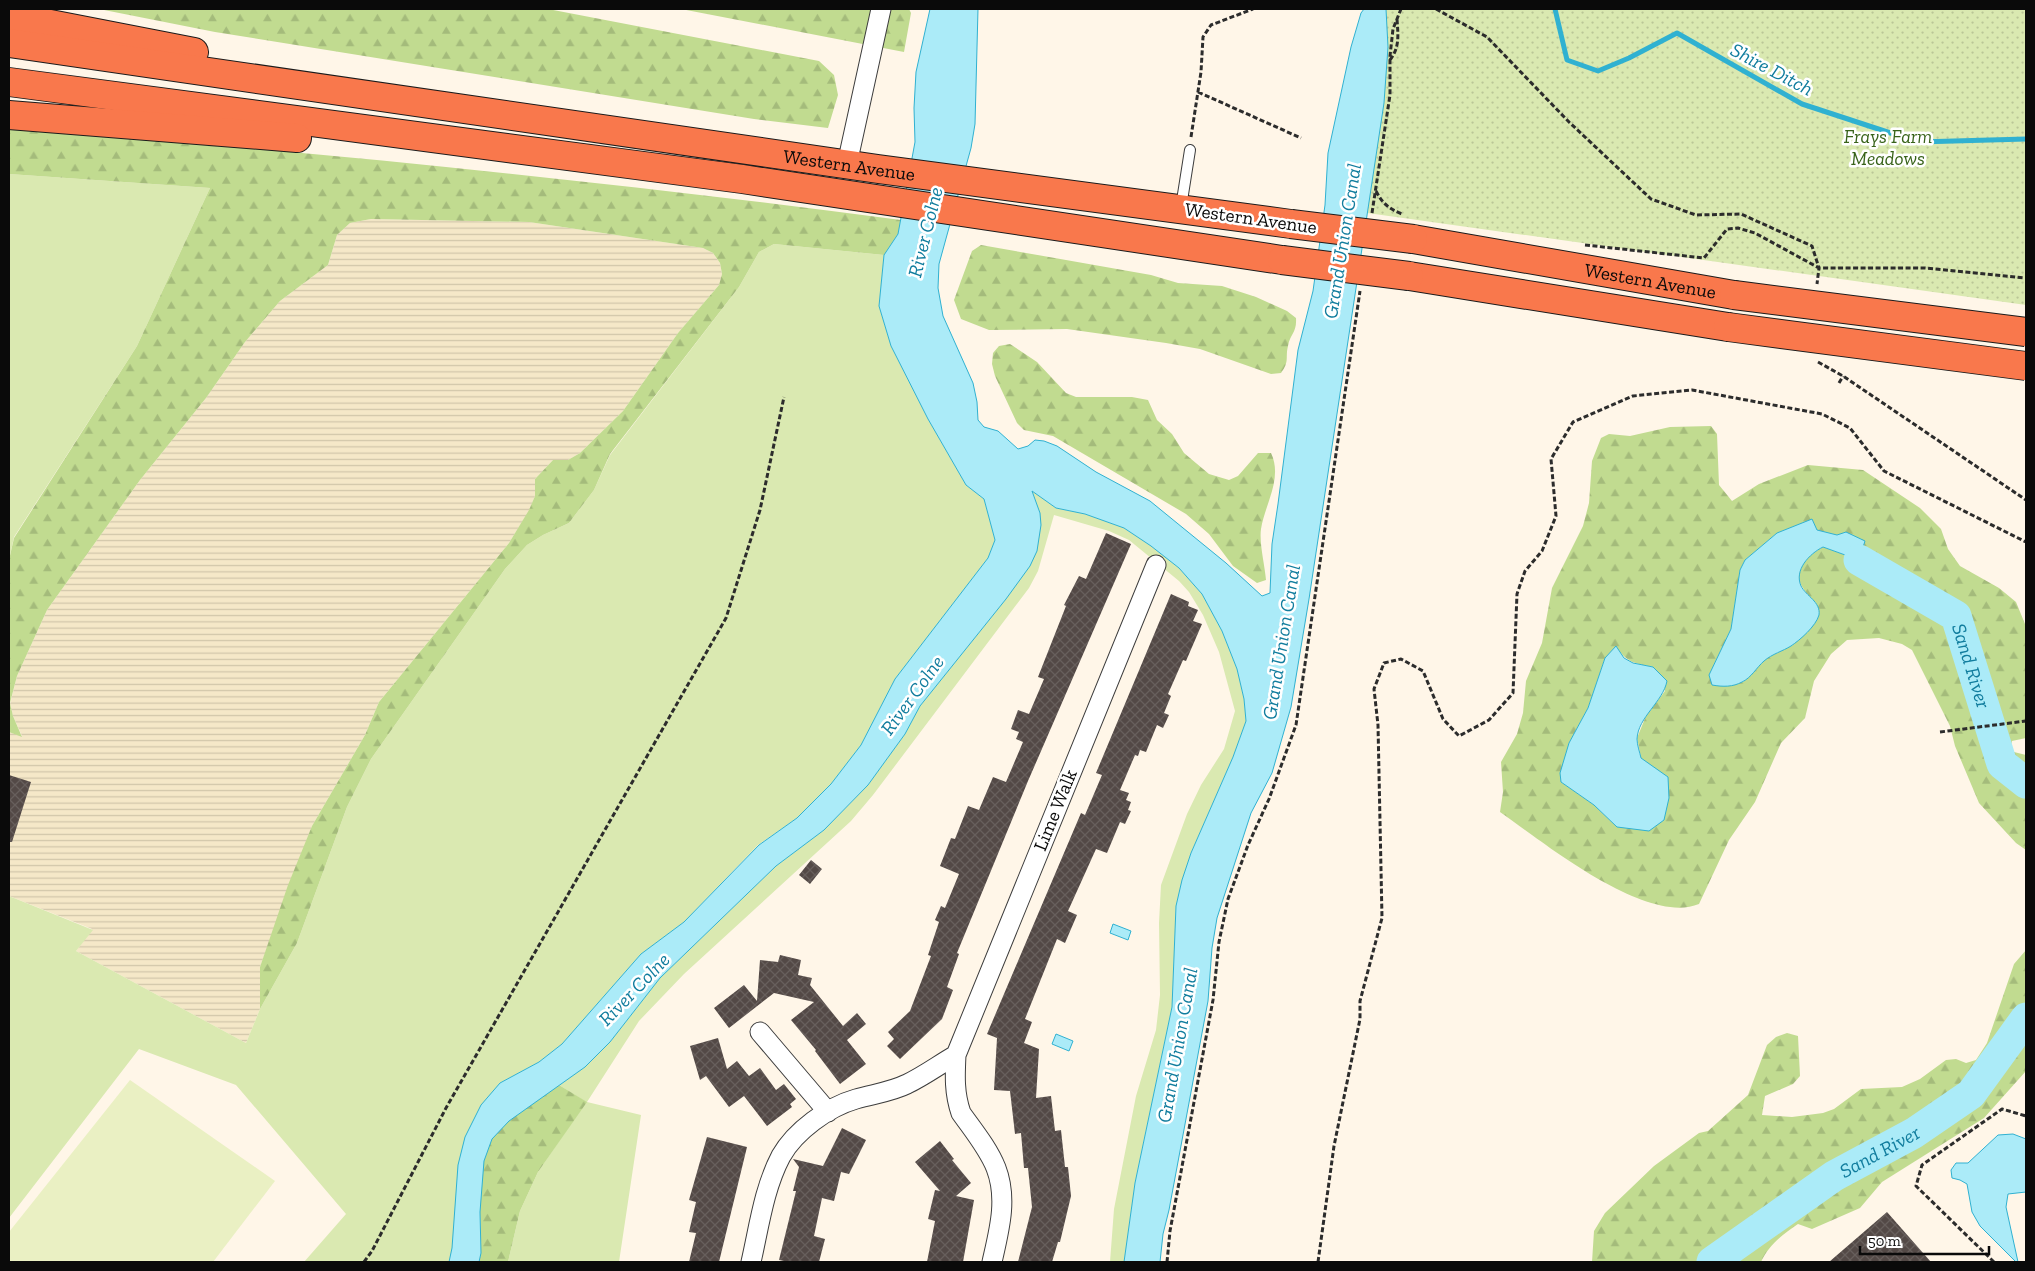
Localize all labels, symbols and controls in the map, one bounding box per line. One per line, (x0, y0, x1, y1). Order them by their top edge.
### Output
water label: Shire Ditch (1727, 37, 1817, 101)
park label: Frays Farm Meadows (1844, 125, 1932, 170)
street label: Western Avenue (782, 144, 917, 185)
water label: Grand Union Canal (1318, 162, 1366, 320)
water label: River Colne (902, 184, 948, 280)
street label: Western Avenue (1184, 197, 1318, 239)
street label: Western Avenue (1583, 258, 1718, 303)
water label: Grand Union Canal (1257, 563, 1305, 721)
water label: Sand River (1947, 620, 1996, 711)
water label: River Colne (875, 651, 949, 739)
street label: Lime Walk (1028, 766, 1082, 854)
water label: River Colne (593, 947, 675, 1031)
water label: Grand Union Canal (1152, 966, 1202, 1124)
water label: Sand River (1835, 1120, 1925, 1183)
scale bar (1860, 1224, 1989, 1256)
text: 50 m (1868, 1232, 1901, 1250)

